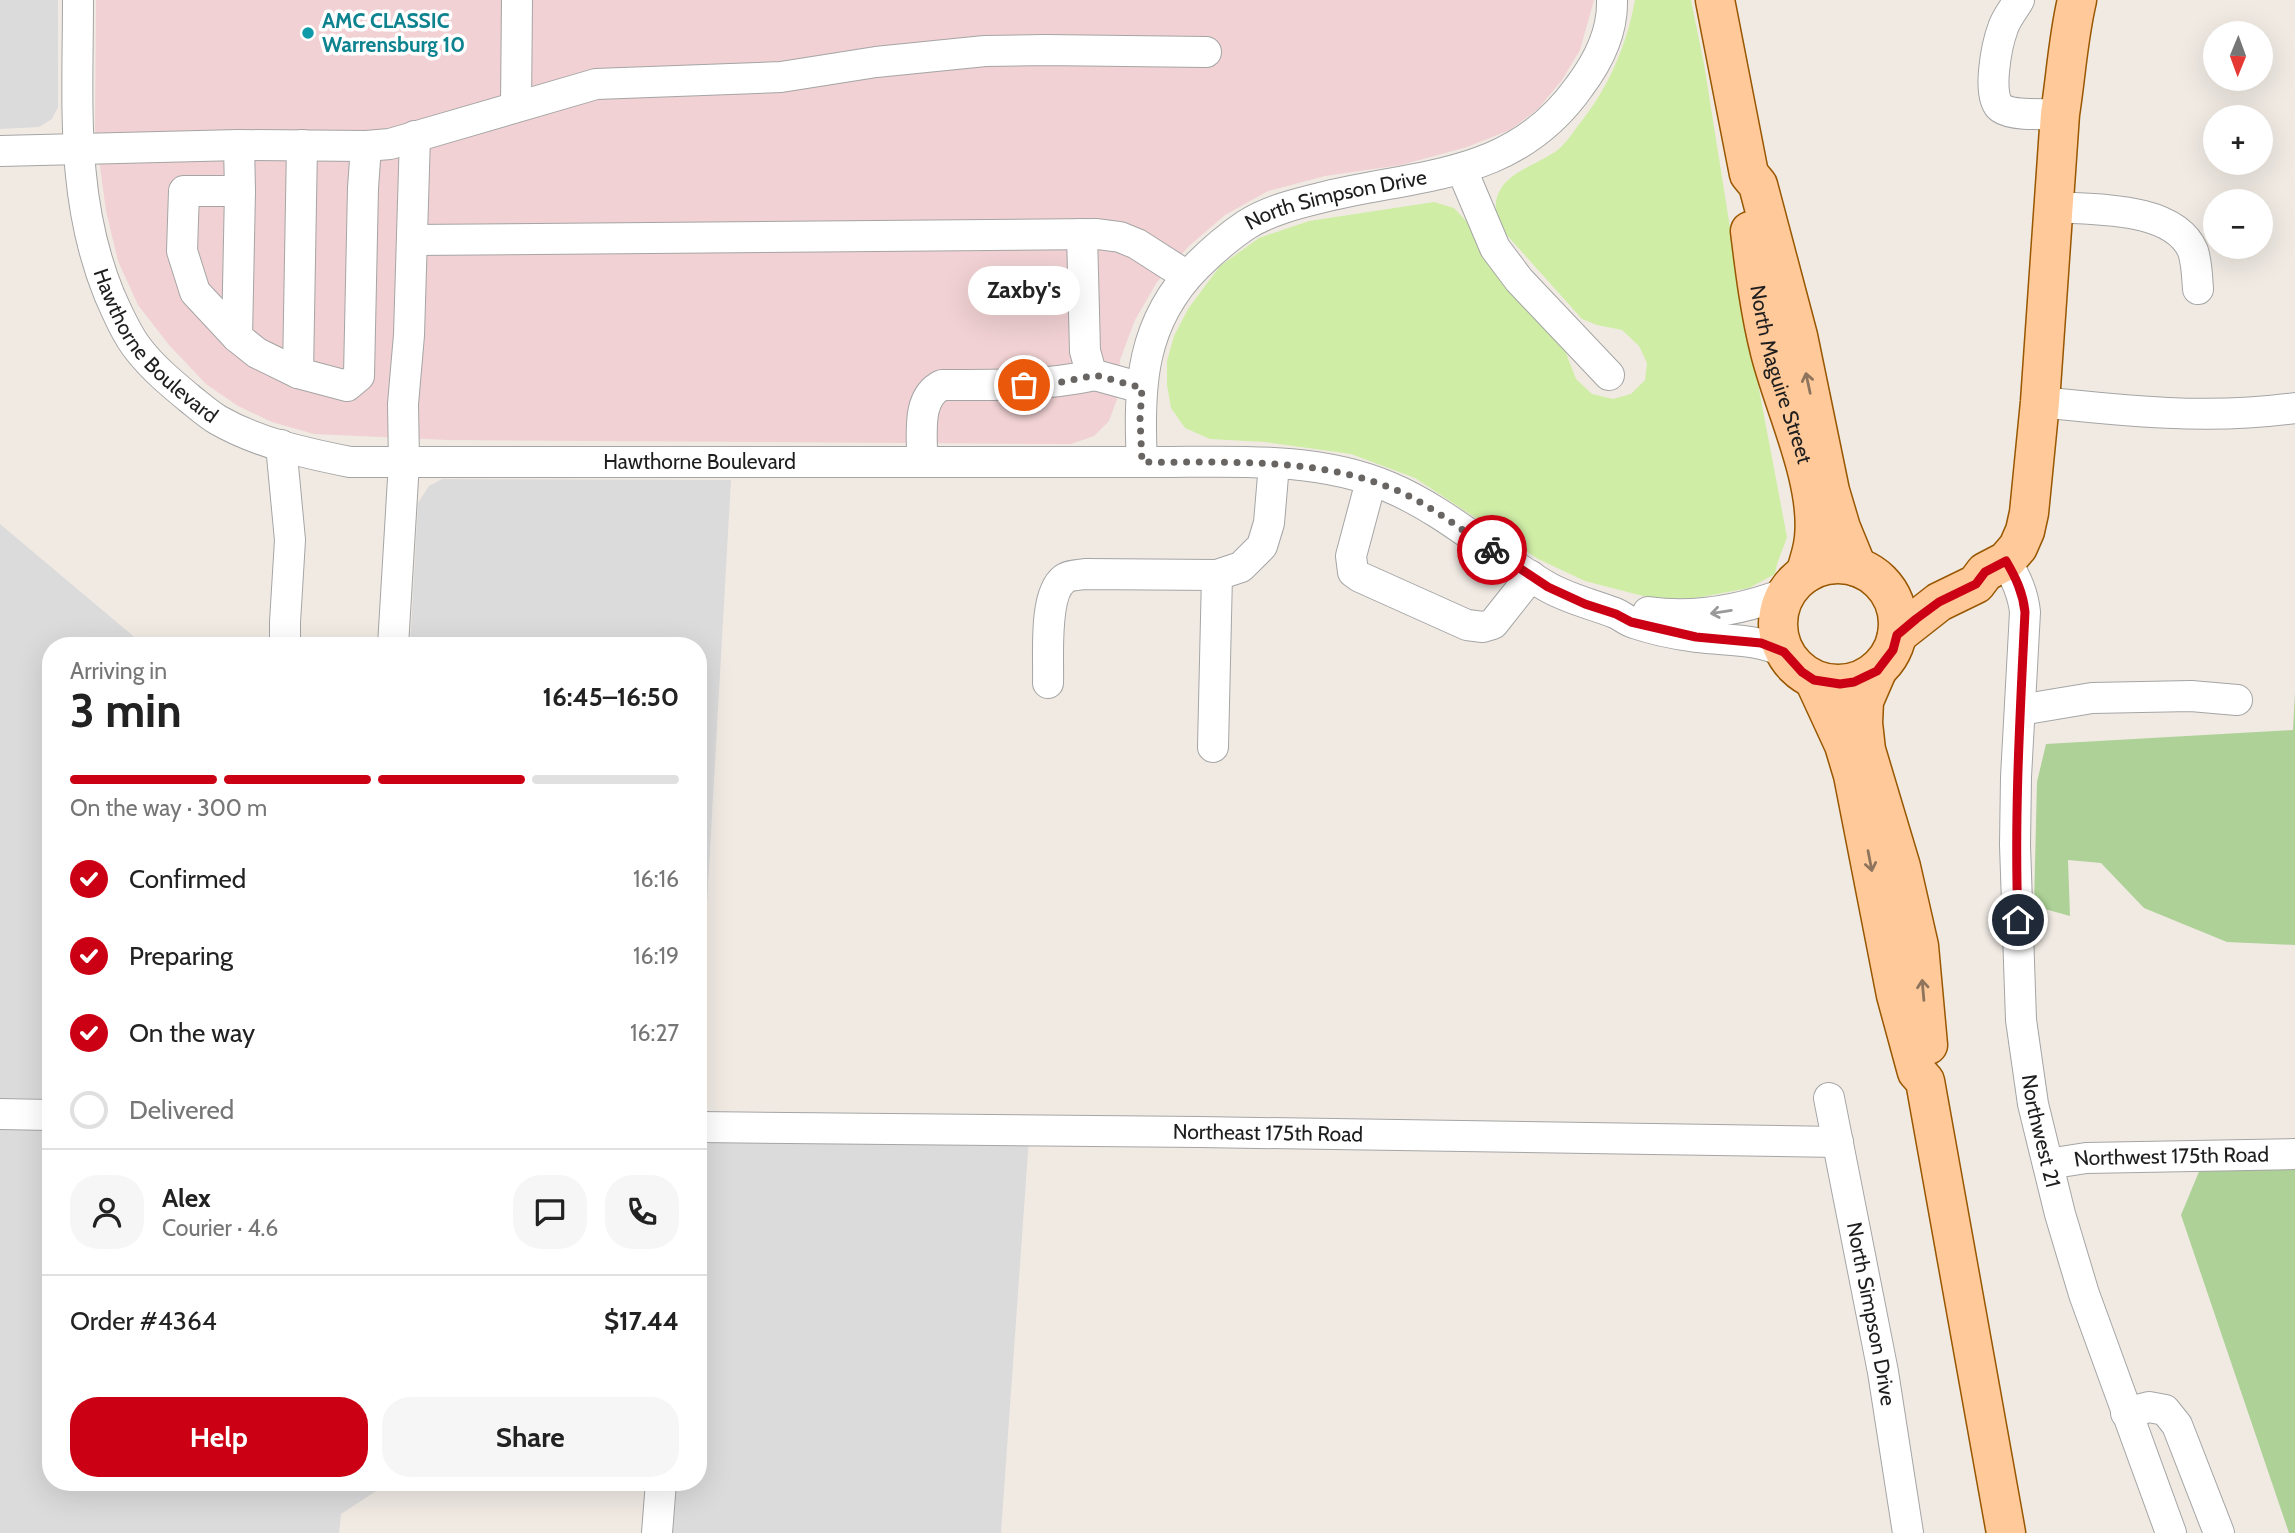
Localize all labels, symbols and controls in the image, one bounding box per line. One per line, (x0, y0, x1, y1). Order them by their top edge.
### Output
place label: AMC CLASSIC Warrensburg 10 (322, 8, 465, 57)
north arrow (2203, 21, 2273, 91)
map controls (2203, 21, 2273, 259)
marker: AMC CLASSIC Warrensburg 10 (300, 25, 316, 41)
button: + (2203, 105, 2273, 175)
street label: North Simpson Drive (1241, 164, 1429, 235)
button: − (2203, 189, 2273, 259)
street label: Hawthorne Boulevard (89, 265, 223, 428)
callout: Zaxby's (968, 266, 1080, 315)
text: Zaxby's (987, 276, 1061, 304)
street label: North Maguire Street (1745, 283, 1818, 467)
pin (994, 355, 1054, 415)
icon: bag (1005, 366, 1043, 404)
one-way arrow (1801, 372, 1815, 395)
street label: Hawthorne Boulevard (603, 449, 796, 474)
courier (1457, 515, 1527, 585)
icon: bike (1473, 531, 1511, 569)
one-way arrow (1710, 606, 1733, 619)
text: Arriving in (70, 657, 167, 685)
text: 16:45–16:50 (543, 681, 679, 713)
text: 3 min (70, 683, 182, 739)
text: On the way · 300 m (70, 794, 267, 822)
one-way arrow (1864, 849, 1878, 872)
icon: check (70, 860, 108, 898)
text: Confirmed (129, 863, 246, 895)
text: 16:16 (633, 865, 679, 893)
pin (1988, 890, 2048, 950)
icon: home (1999, 901, 2037, 939)
icon: check (70, 937, 108, 975)
text: Preparing (129, 940, 233, 972)
text: 16:19 (633, 942, 679, 970)
one-way arrow (1916, 979, 1929, 1002)
icon: check (70, 1014, 108, 1052)
text: On the way (129, 1017, 255, 1049)
text: 16:27 (630, 1019, 679, 1047)
street label: Northwest 21 (2017, 1073, 2066, 1190)
text: Delivered (129, 1094, 234, 1126)
street label: Northeast 175th Road (1173, 1119, 1363, 1147)
street label: Northwest 175th Road (2072, 1142, 2269, 1172)
button: person (70, 1175, 144, 1249)
button: chat (513, 1175, 587, 1249)
button: phone (605, 1175, 679, 1249)
text: Alex (162, 1182, 211, 1214)
text: Courier · 4.6 (162, 1214, 278, 1242)
street label: North Simpson Drive (1842, 1220, 1901, 1408)
text: Order #4364 (70, 1305, 217, 1337)
text: $17.44 (604, 1305, 679, 1337)
button: Help (70, 1397, 368, 1477)
button: Share (382, 1397, 679, 1477)

